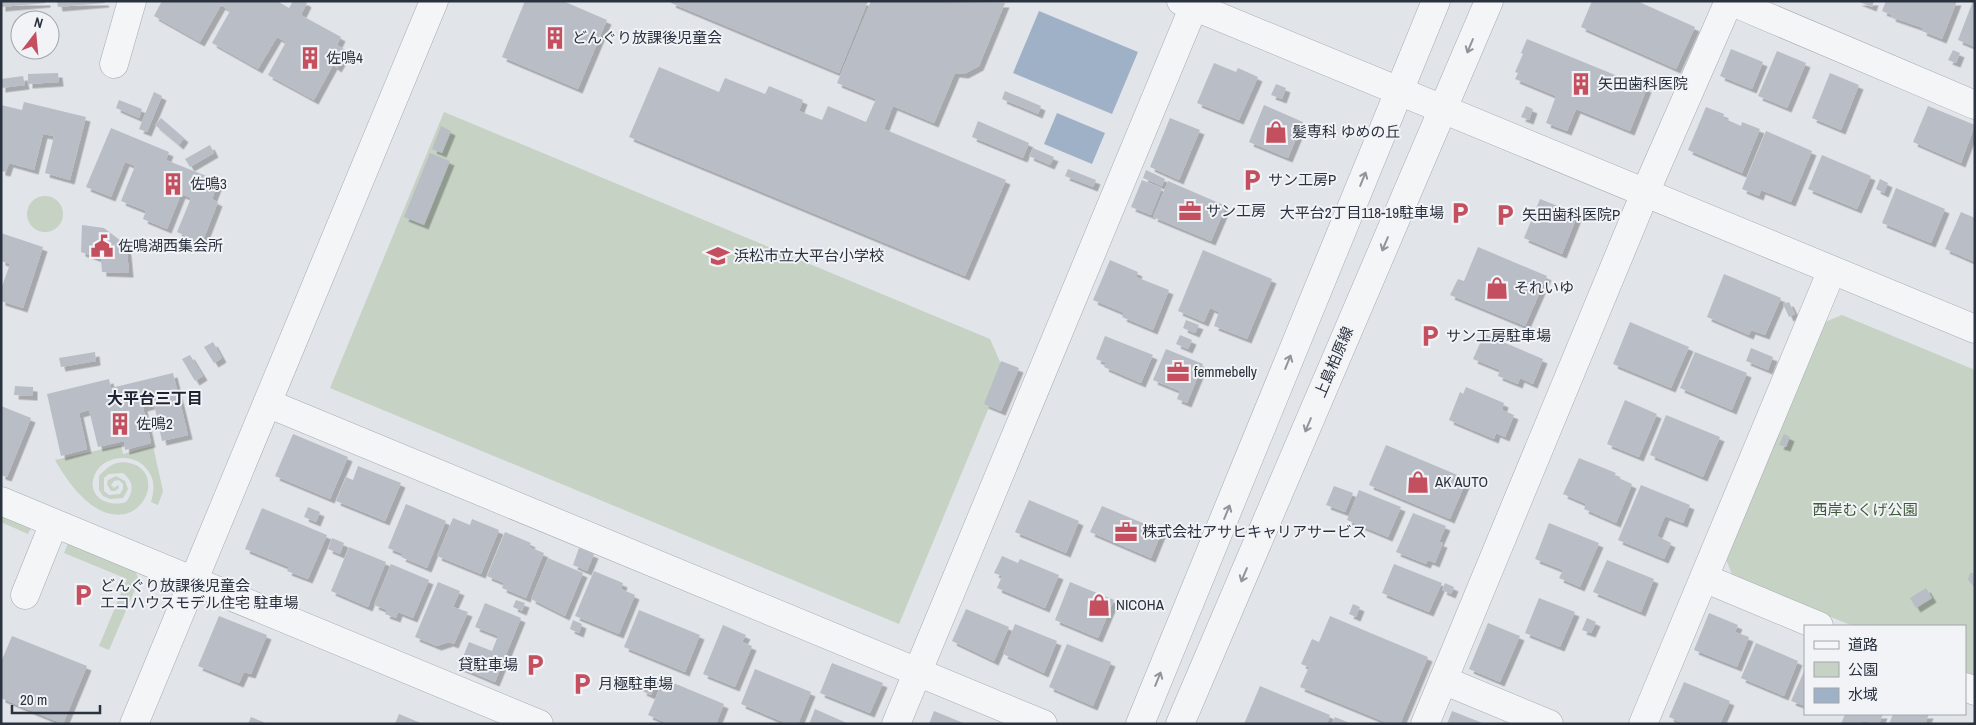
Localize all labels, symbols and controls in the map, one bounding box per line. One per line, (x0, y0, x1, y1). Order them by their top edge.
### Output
north arrow (10, 10, 60, 60)
text: N (32, 13, 45, 32)
building icon: どんぐり放課後児童会 (542, 25, 568, 51)
place label: どんぐり放課後児童会 (572, 27, 722, 48)
one-way arrow (1464, 38, 1474, 53)
building icon: 佐鳴4 (297, 45, 323, 71)
place label: 佐鳴4 (326, 47, 363, 68)
building icon: 矢田歯科医院 (1568, 71, 1594, 97)
place label: 矢田歯科医院 (1598, 73, 1688, 94)
shop icon: 髪専科 ゆめの丘 (1263, 119, 1289, 145)
place label: 髪専科 ゆめの丘 (1292, 121, 1400, 142)
parking icon: サン工房P (1239, 167, 1265, 193)
place label: サン工房P (1268, 169, 1336, 190)
building icon: 佐鳴3 (160, 171, 186, 197)
one-way arrow (1359, 172, 1368, 187)
place label: 佐鳴3 (190, 173, 227, 194)
office icon: サン工房 (1177, 198, 1203, 224)
place label: サン工房 (1206, 200, 1266, 221)
parking icon: 大平台2丁目118-19駐車場 (1447, 200, 1473, 226)
place label: 大平台2丁目118-19駐車場 (1280, 202, 1444, 223)
parking icon: 矢田歯科医院P (1492, 202, 1518, 228)
place label: 矢田歯科医院P (1522, 204, 1620, 225)
public building icon: 佐鳴湖西集会所 (89, 233, 115, 259)
place label: 佐鳴湖西集会所 (118, 235, 223, 256)
one-way arrow (1380, 236, 1389, 251)
school or university icon: 浜松市立大平台小学校 (705, 243, 731, 269)
place label: 浜松市立大平台小学校 (734, 245, 884, 266)
shop icon: それいゆ (1484, 275, 1510, 301)
place label: それいゆ (1514, 277, 1574, 298)
street label: 上島柏原線 (1309, 323, 1358, 400)
parking icon: サン工房駐車場 (1417, 323, 1443, 349)
place label: サン工房駐車場 (1446, 325, 1551, 346)
one-way arrow (1284, 355, 1293, 370)
office icon: femmebelly (1165, 359, 1191, 385)
place label: femmebelly (1194, 361, 1258, 382)
district label: 大平台三丁目 (107, 387, 203, 409)
building icon: 佐鳴2 (107, 411, 133, 437)
place label: 佐鳴2 (136, 413, 173, 434)
one-way arrow (1302, 417, 1312, 432)
shop icon: AK AUTO (1405, 469, 1431, 495)
place label: AK AUTO (1434, 471, 1488, 492)
park label: 西岸むくげ公園 (1812, 499, 1918, 520)
one-way arrow (1222, 505, 1232, 520)
office icon: 株式会社アサヒキャリアサービス (1113, 519, 1139, 545)
place label: 株式会社アサヒキャリアサービス (1142, 521, 1367, 542)
one-way arrow (1238, 567, 1248, 582)
place label: どんぐり放課後児童会 エコハウスモデル住宅 駐車場 (100, 575, 298, 613)
parking icon: どんぐり放課後児童会 エコハウスモデル住宅 駐車場 (70, 582, 96, 608)
shop icon: NICOHA (1086, 592, 1112, 618)
place label: NICOHA (1116, 594, 1165, 615)
legend (1804, 625, 1966, 715)
text: 道路 (1848, 634, 1878, 655)
parking icon: 貸駐車場 (522, 652, 548, 678)
place label: 貸駐車場 (458, 654, 518, 675)
text: 公園 (1848, 659, 1878, 680)
parking icon: 月極駐車場 (569, 671, 595, 697)
one-way arrow (1154, 672, 1164, 687)
place label: 月極駐車場 (598, 673, 673, 694)
scale bar (12, 682, 100, 714)
text: 水域 (1848, 684, 1878, 705)
text: 20 m (20, 689, 47, 710)

